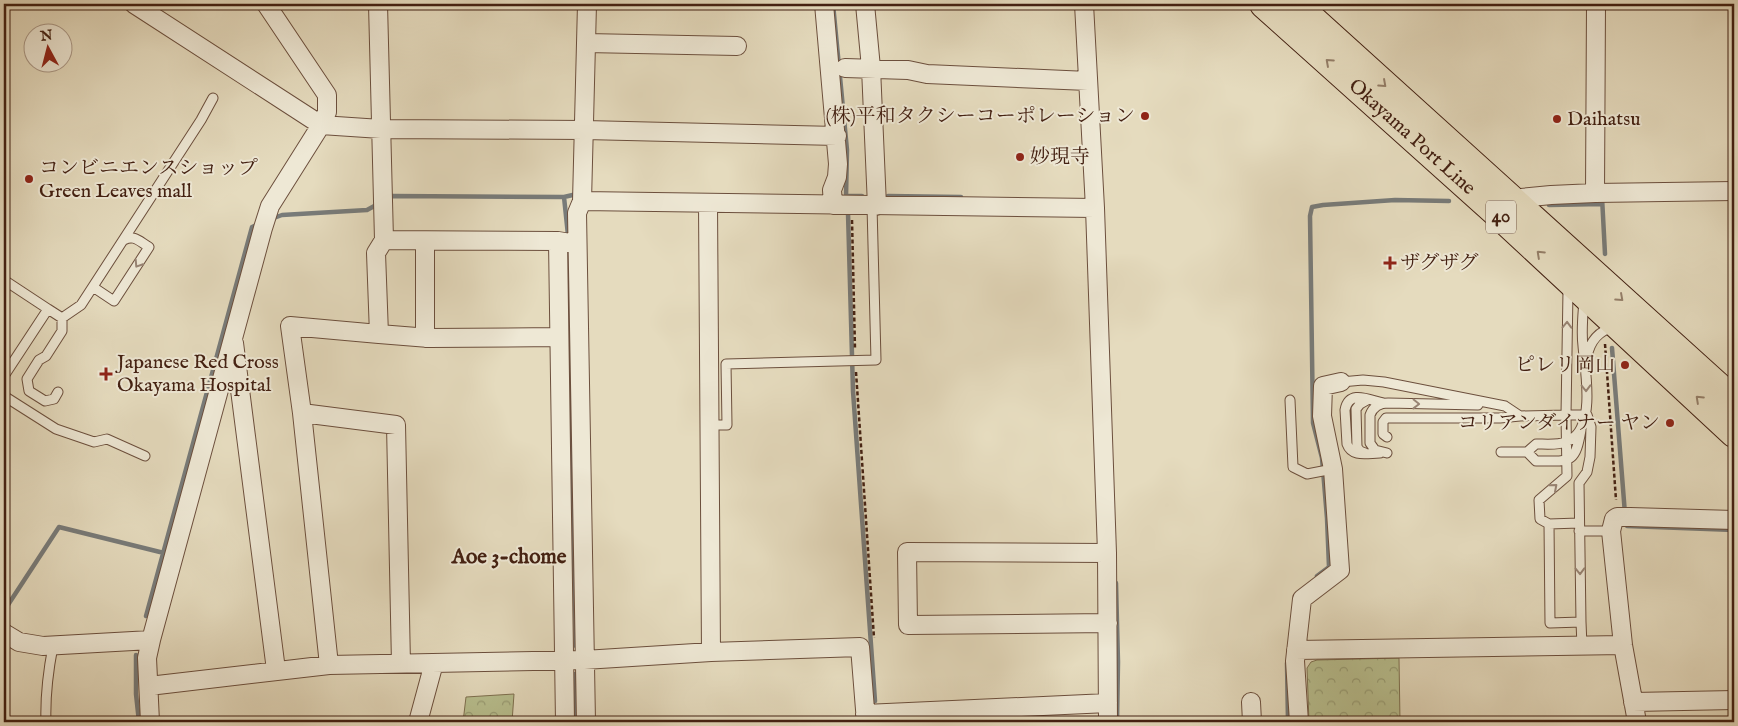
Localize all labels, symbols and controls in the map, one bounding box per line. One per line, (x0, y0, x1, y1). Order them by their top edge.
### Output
north arrow (22, 22, 72, 72)
text: N (38, 26, 54, 46)
one-way arrow (1326, 59, 1335, 68)
street label: Okayama Port Line (1343, 73, 1481, 200)
one-way arrow (1377, 78, 1386, 87)
place label: (株)平和タクシーコーポレーション (826, 104, 1135, 129)
place label: Daihatsu (1567, 107, 1641, 132)
marker: (株)平和タクシーコーポレーション (1139, 110, 1151, 122)
marker: Daihatsu (1551, 113, 1563, 125)
place label: 妙現寺 (1030, 145, 1090, 170)
marker: 妙現寺 (1014, 151, 1026, 163)
place label: コンビニエンスショップ Green Leaves mall (39, 156, 258, 204)
marker: コンビニエンスショップ Green Leaves mall (23, 173, 35, 185)
road number: 40 (1486, 200, 1516, 233)
place label: ザグザグ (1400, 251, 1478, 276)
one-way arrow (1537, 251, 1546, 260)
marker: ザグザグ (1384, 257, 1396, 269)
one-way arrow (135, 258, 144, 267)
one-way arrow (1615, 292, 1624, 301)
one-way arrow (1562, 321, 1572, 328)
place label: Japanese Red Cross Okayama Hospital (115, 350, 279, 398)
place label: ピレリ岡山 (1515, 353, 1615, 378)
marker: ピレリ岡山 (1619, 359, 1631, 371)
marker: Japanese Red Cross Okayama Hospital (99, 367, 113, 381)
one-way arrow (1581, 384, 1591, 392)
one-way arrow (1695, 396, 1704, 405)
one-way arrow (1412, 398, 1420, 409)
place label: コリアンダイナー ヤン (1458, 411, 1660, 436)
marker: コリアンダイナー ヤン (1664, 417, 1676, 429)
one-way arrow (1549, 484, 1558, 493)
district label: Aoe 3-chome (451, 544, 567, 571)
one-way arrow (1575, 568, 1585, 576)

